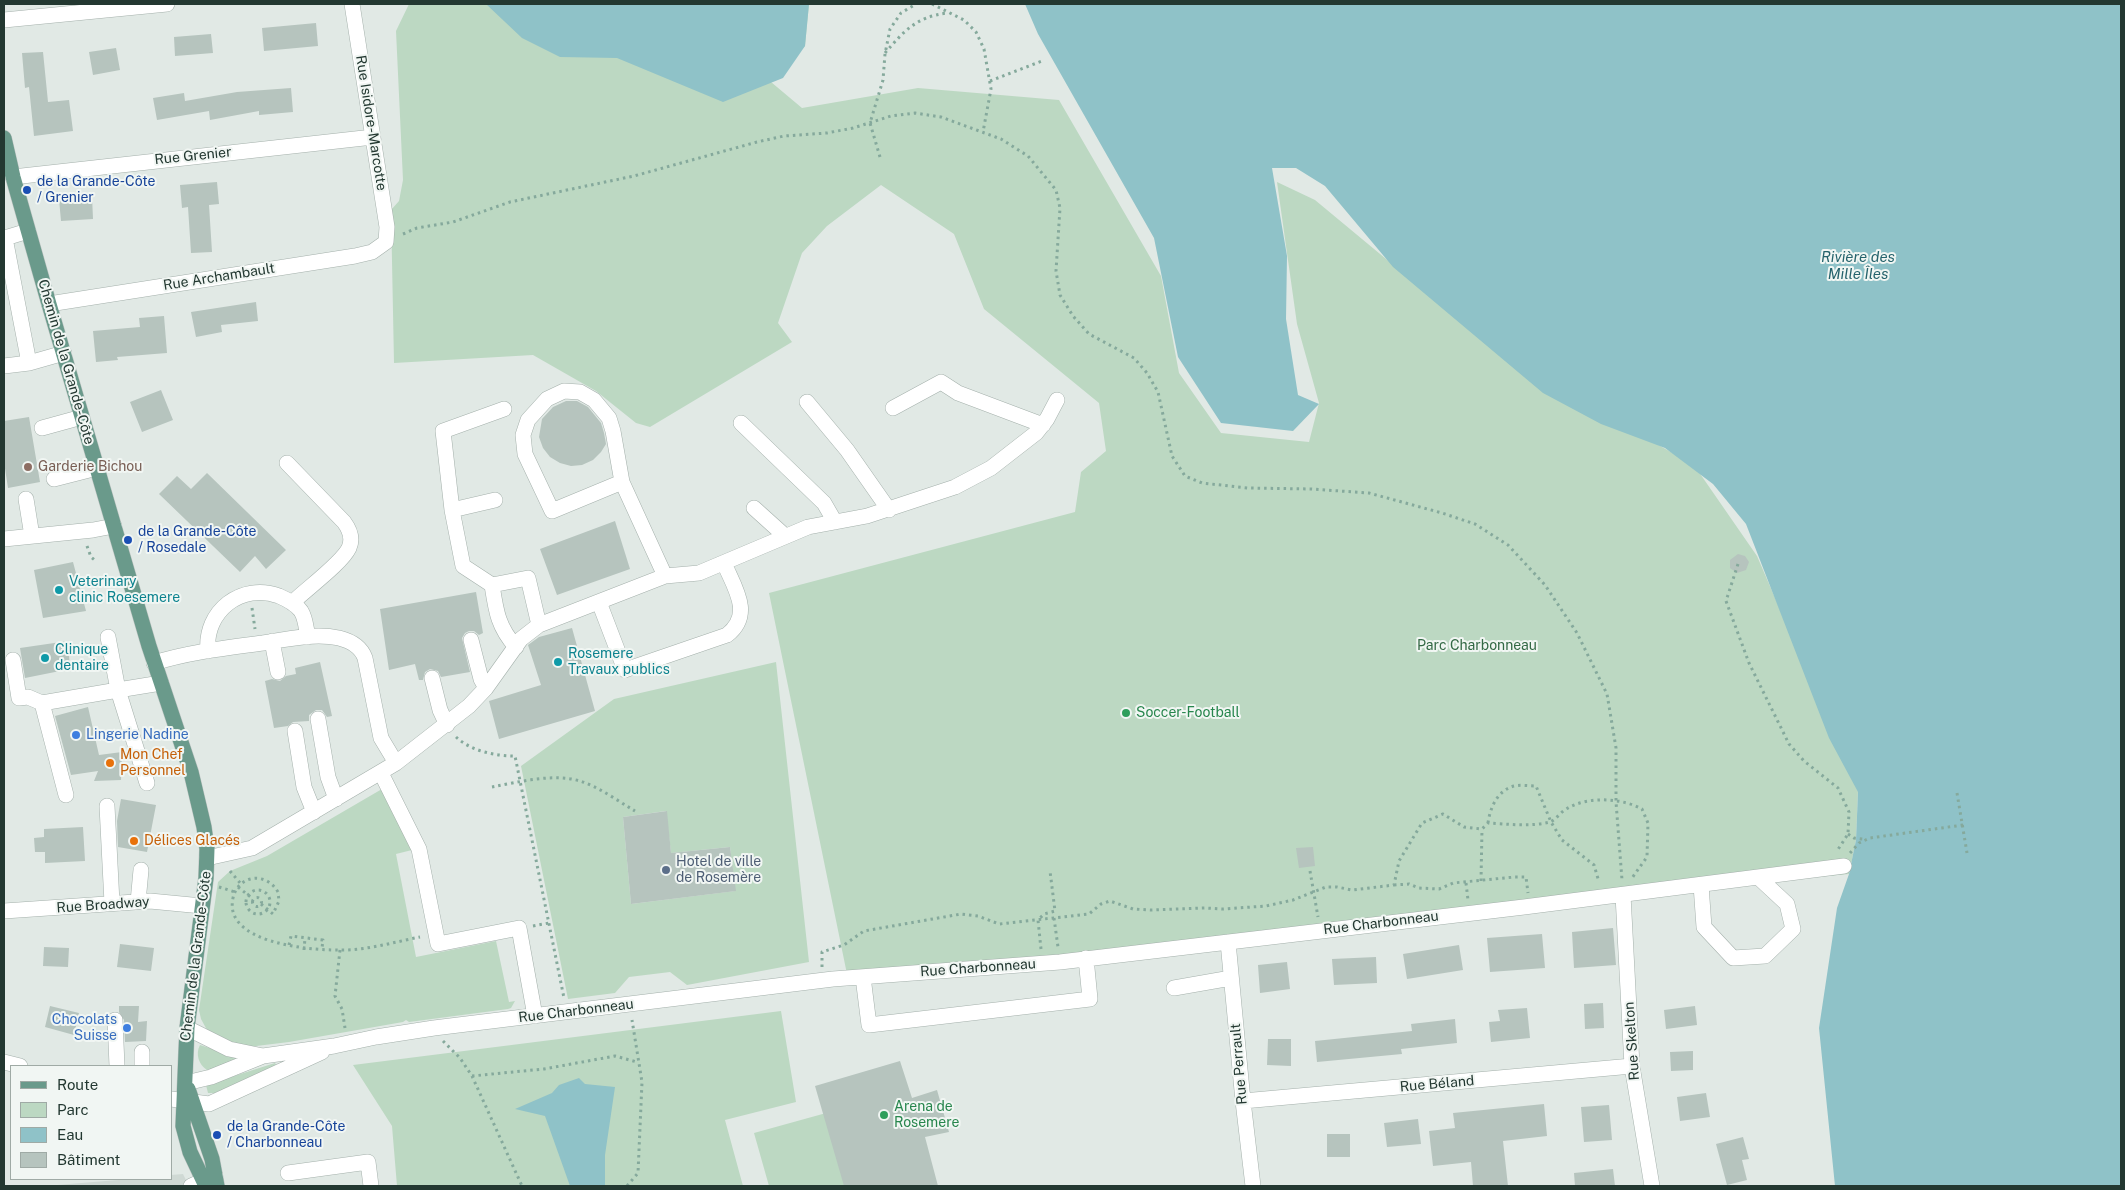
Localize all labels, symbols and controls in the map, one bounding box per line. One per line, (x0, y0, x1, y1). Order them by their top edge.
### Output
street label: Rue Isidore-Marcotte (352, 54, 390, 192)
street label: Rue Grenier (154, 144, 232, 168)
place label: de la Grande-Côte / Grenier (37, 174, 155, 206)
marker: de la Grande-Côte / Grenier (21, 184, 33, 196)
water label: Rivière des Mille Îles (1821, 248, 1895, 283)
street label: Rue Archambault (162, 260, 276, 294)
street label: Chemin de la Grande-Côte (34, 277, 98, 447)
place label: Garderie Bichou (38, 459, 142, 475)
marker: Garderie Bichou (22, 461, 34, 473)
place label: de la Grande-Côte / Rosedale (138, 524, 256, 556)
marker: de la Grande-Côte / Rosedale (122, 534, 134, 546)
place label: Veterinary clinic Roesemere (69, 574, 180, 606)
marker: Veterinary clinic Roesemere (53, 584, 65, 596)
park label: Parc Charbonneau (1417, 638, 1537, 654)
place label: Clinique dentaire (55, 642, 109, 674)
place label: Rosemere Travaux publics (568, 646, 670, 679)
marker: Clinique dentaire (39, 652, 51, 664)
marker: Rosemere Travaux publics (552, 656, 564, 668)
place label: Soccer-Football (1136, 705, 1240, 721)
marker: Soccer-Football (1120, 707, 1132, 719)
place label: Lingerie Nadine (86, 727, 189, 743)
marker: Lingerie Nadine (70, 729, 82, 741)
place label: Mon Chef Personnel (120, 747, 185, 780)
marker: Mon Chef Personnel (104, 757, 116, 769)
place label: Délices Glacés (144, 833, 240, 849)
marker: Délices Glacés (128, 835, 140, 847)
place label: Hotel de ville de Rosemère (676, 854, 761, 886)
marker: Hotel de ville de Rosemère (660, 864, 672, 876)
street label: Chemin de la Grande-Côte (177, 870, 215, 1042)
street label: Rue Broadway (56, 893, 150, 917)
street label: Rue Charbonneau (1322, 908, 1440, 938)
street label: Rue Charbonneau (920, 956, 1036, 980)
street label: Rue Charbonneau (517, 996, 635, 1026)
street label: Rue Skelton (1621, 1001, 1643, 1081)
place label: Chocolats Suisse (52, 1012, 117, 1044)
marker: Chocolats Suisse (121, 1022, 133, 1034)
street label: Rue Perrault (1227, 1023, 1251, 1105)
legend (10, 1065, 172, 1180)
street label: Rue Béland (1399, 1072, 1475, 1096)
text: Route (57, 1076, 98, 1093)
place label: Arena de Rosemere (894, 1099, 959, 1132)
text: Parc (57, 1101, 89, 1118)
marker: Arena de Rosemere (878, 1109, 890, 1121)
place label: de la Grande-Côte / Charbonneau (227, 1119, 345, 1152)
text: Eau (57, 1126, 83, 1143)
marker: de la Grande-Côte / Charbonneau (211, 1129, 223, 1141)
text: Bâtiment (57, 1151, 120, 1168)

